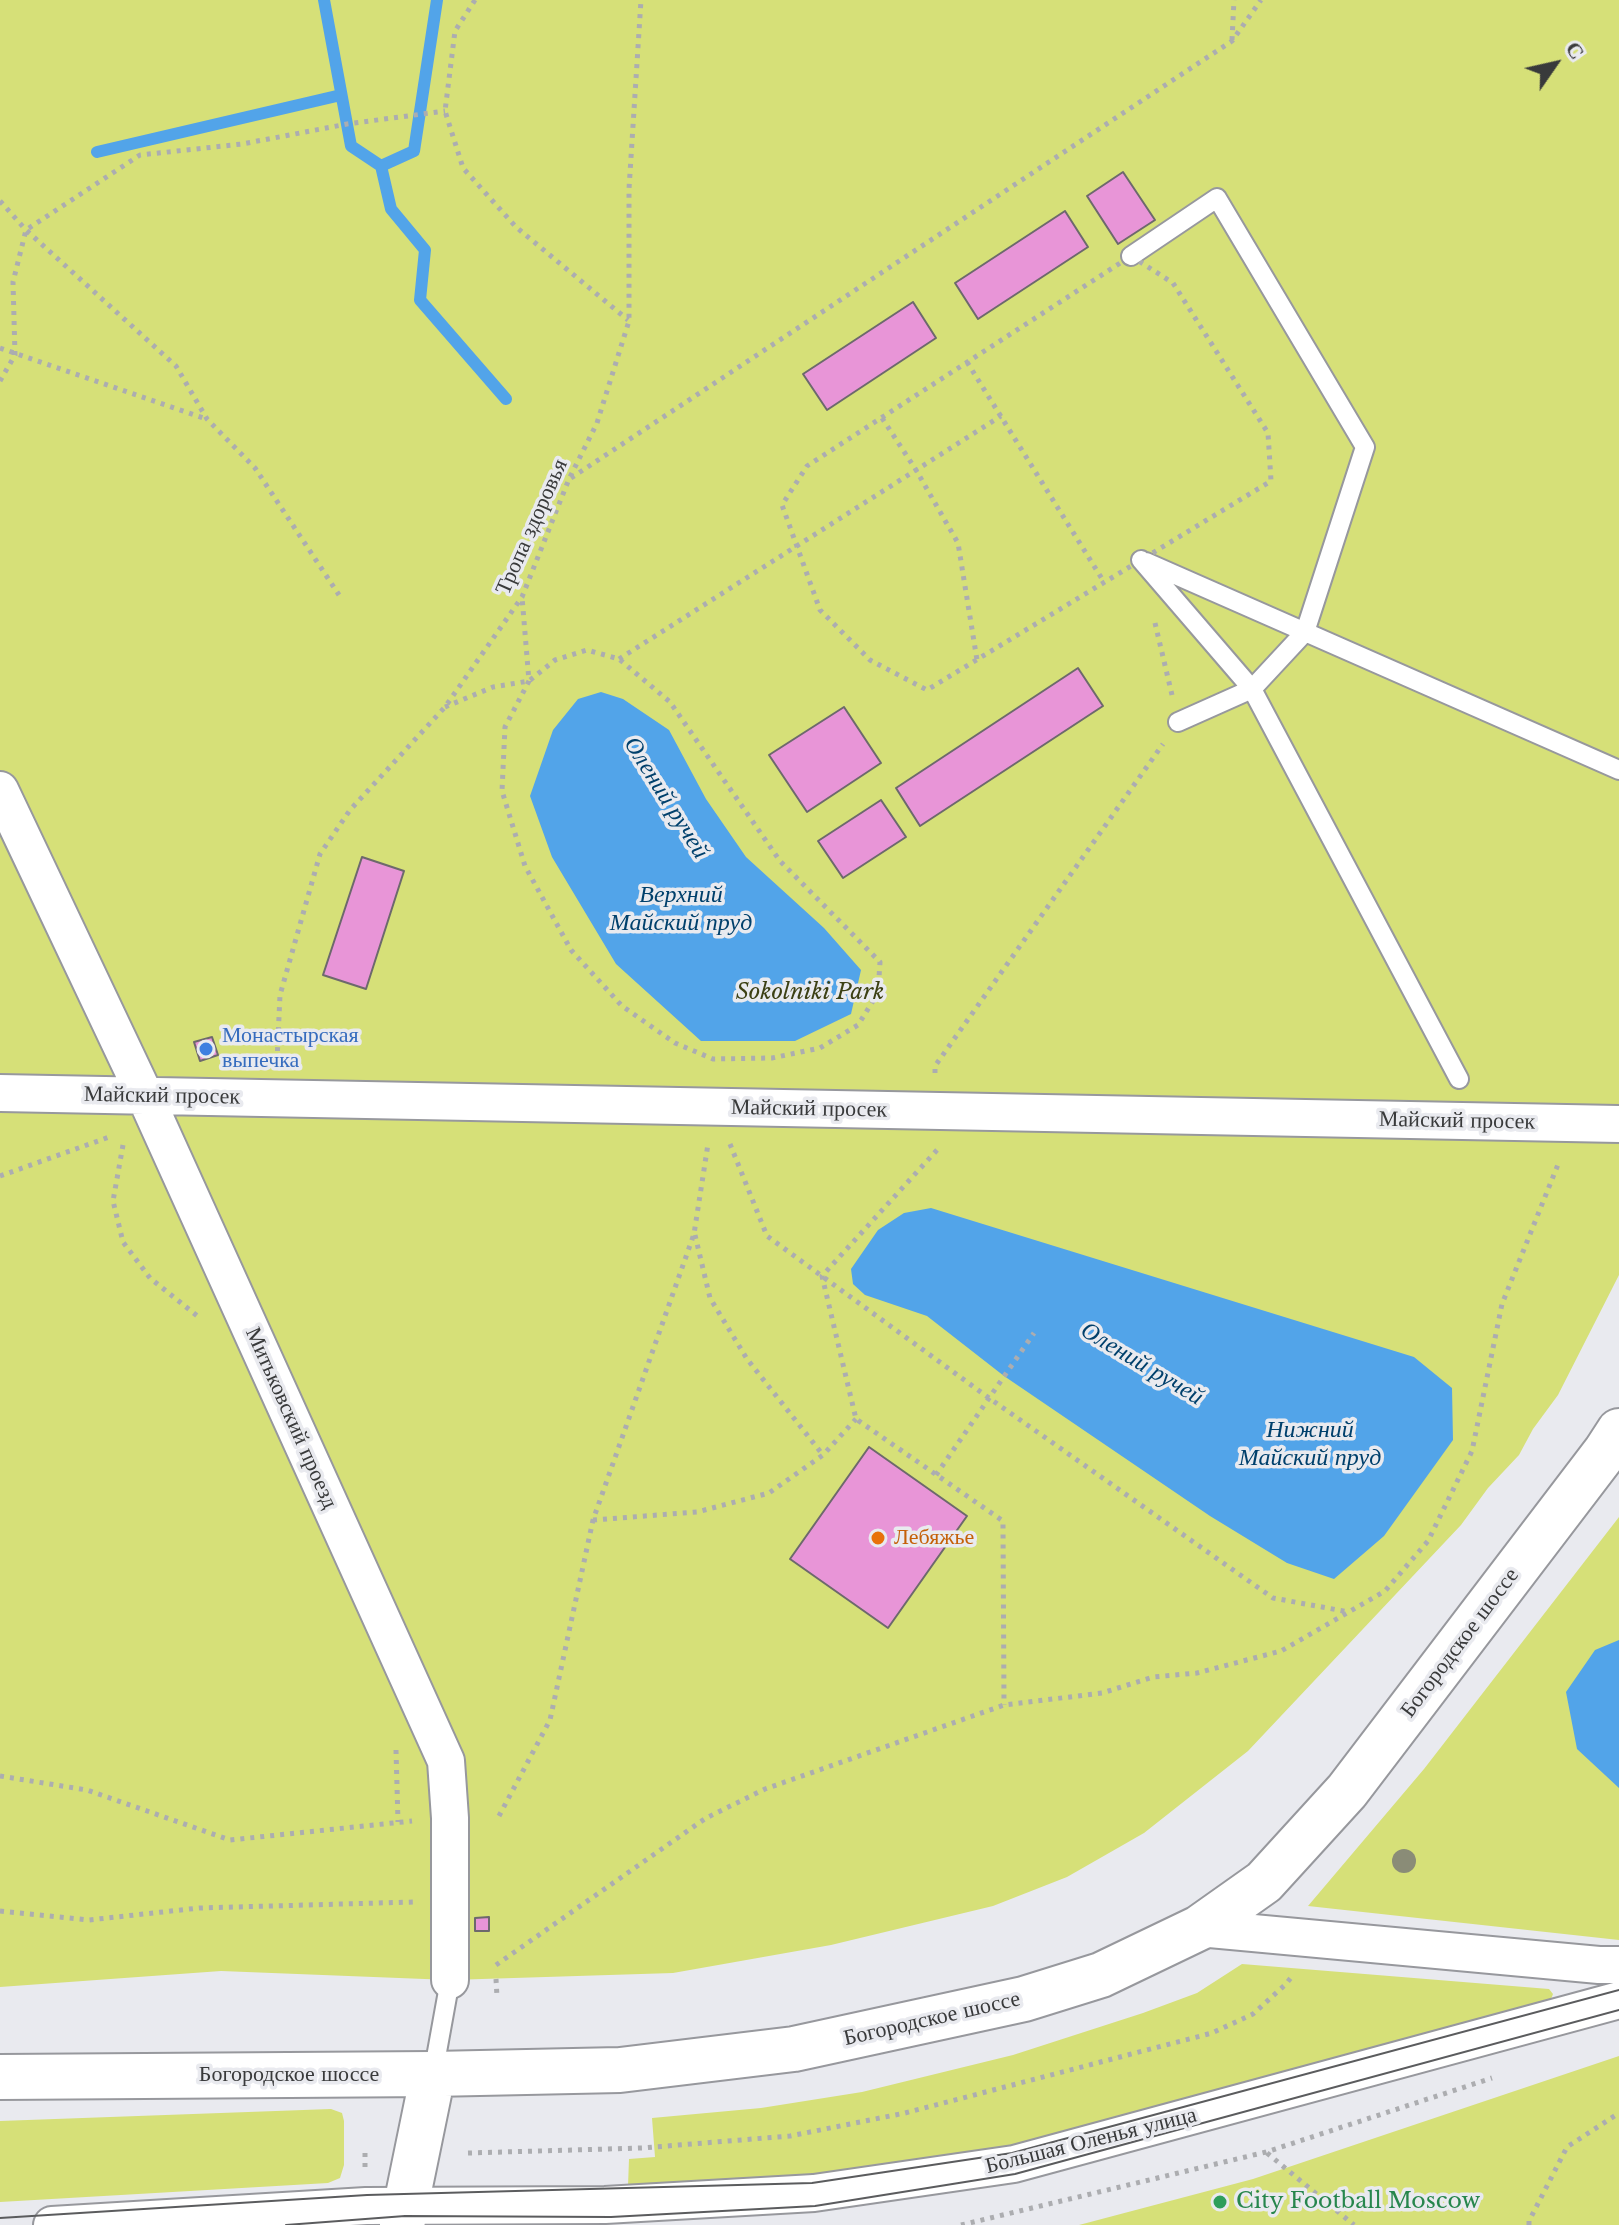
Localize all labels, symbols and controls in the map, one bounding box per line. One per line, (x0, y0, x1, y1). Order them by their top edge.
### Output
north arrow (1515, 24, 1595, 104)
text: С (1560, 36, 1591, 64)
street label: Тропа здоровья (490, 455, 574, 599)
water label: Олений ручей (617, 732, 715, 864)
water label: Верхний Майский пруд (610, 881, 752, 937)
park label: Sokolniki Park (736, 980, 884, 1006)
place label: Монастырская выпечка (222, 1023, 359, 1074)
marker: Монастырская выпечка (197, 1040, 215, 1058)
street label: Майский просек (84, 1081, 240, 1111)
street label: Майский просек (731, 1094, 887, 1124)
street label: Майский просек (1379, 1106, 1535, 1136)
water label: Олений ручей (1075, 1316, 1209, 1412)
street label: Митьковский проезд (239, 1323, 343, 1513)
water label: Нижний Майский пруд (1239, 1416, 1381, 1472)
place label: Лебяжье (894, 1525, 974, 1551)
marker: Лебяжье (869, 1529, 887, 1547)
street label: Богородское шоссе (1395, 1563, 1525, 1723)
street label: Богородское шоссе (841, 1986, 1023, 2052)
street label: Богородское шоссе (199, 2062, 379, 2088)
street label: Большая Оленья улица (983, 2102, 1199, 2180)
place label: City Football Moscow (1236, 2189, 1480, 2215)
marker: City Football Moscow (1211, 2193, 1229, 2211)

